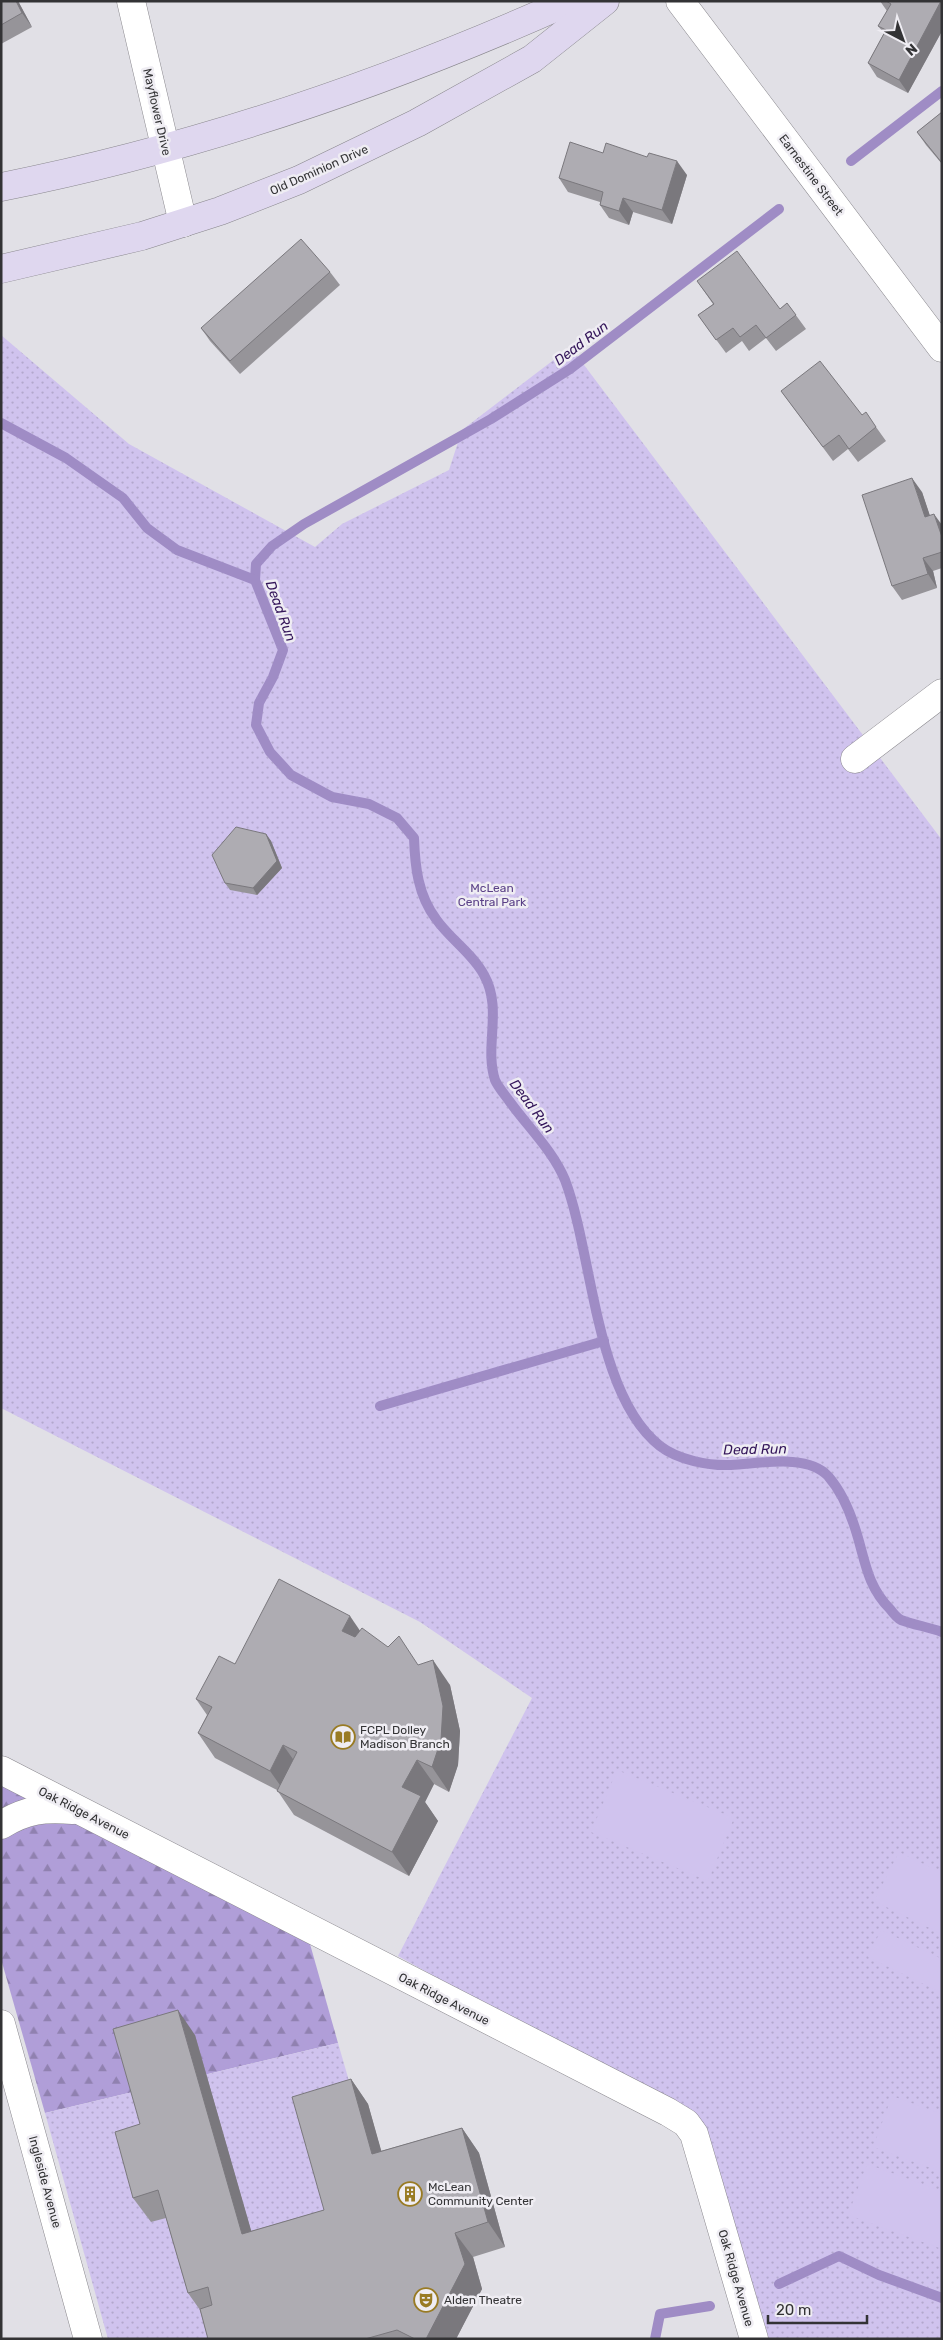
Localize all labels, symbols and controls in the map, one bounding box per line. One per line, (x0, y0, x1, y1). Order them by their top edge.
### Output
north arrow (878, 15, 928, 65)
text: N (902, 40, 921, 59)
street label: Mayflower Drive (140, 67, 174, 157)
street label: Earnestine Street (776, 132, 846, 219)
street label: Old Dominion Drive (268, 142, 371, 198)
water label: Dead Run (551, 317, 612, 369)
water label: Dead Run (262, 578, 299, 644)
park label: McLean Central Park (458, 881, 527, 909)
water label: Dead Run (506, 1076, 558, 1137)
water label: Dead Run (723, 1440, 787, 1459)
place label: FCPL Dolley Madison Branch (360, 1723, 450, 1751)
library icon: FCPL Dolley Madison Branch (330, 1724, 356, 1750)
street label: Oak Ridge Avenue (36, 1784, 132, 1842)
street label: Oak Ridge Avenue (396, 1970, 492, 2028)
street label: Ingleside Avenue (26, 2134, 64, 2230)
place label: McLean Community Center (428, 2180, 534, 2208)
building icon: McLean Community Center (397, 2181, 423, 2207)
street label: Oak Ridge Avenue (715, 2228, 757, 2328)
theatre icon: Alden Theatre (413, 2287, 439, 2313)
scale bar (768, 2292, 867, 2324)
place label: Alden Theatre (444, 2293, 522, 2307)
text: 20 m (776, 2301, 811, 2319)

